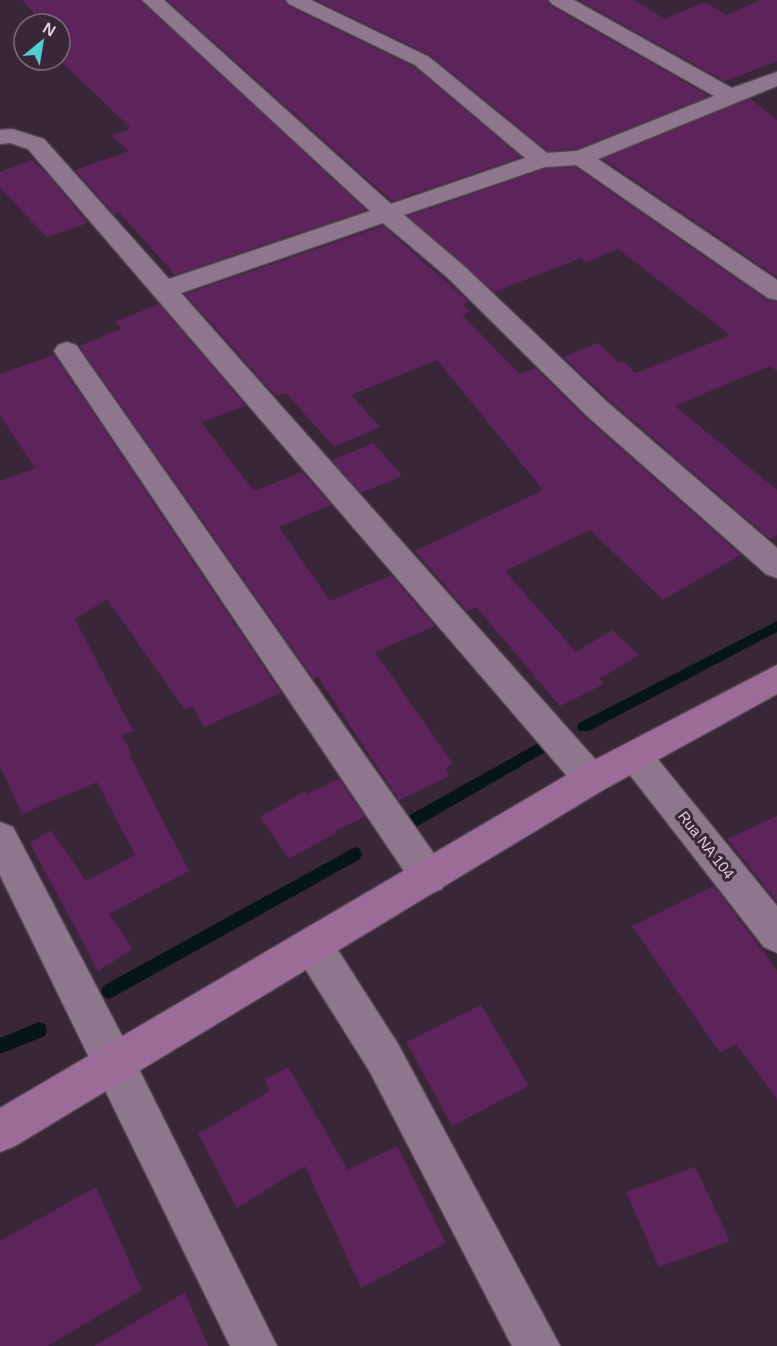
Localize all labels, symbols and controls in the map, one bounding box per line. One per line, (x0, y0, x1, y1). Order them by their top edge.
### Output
north arrow (12, 12, 72, 72)
text: N (40, 19, 59, 40)
street label: Rua NA 104 (675, 808, 738, 882)

